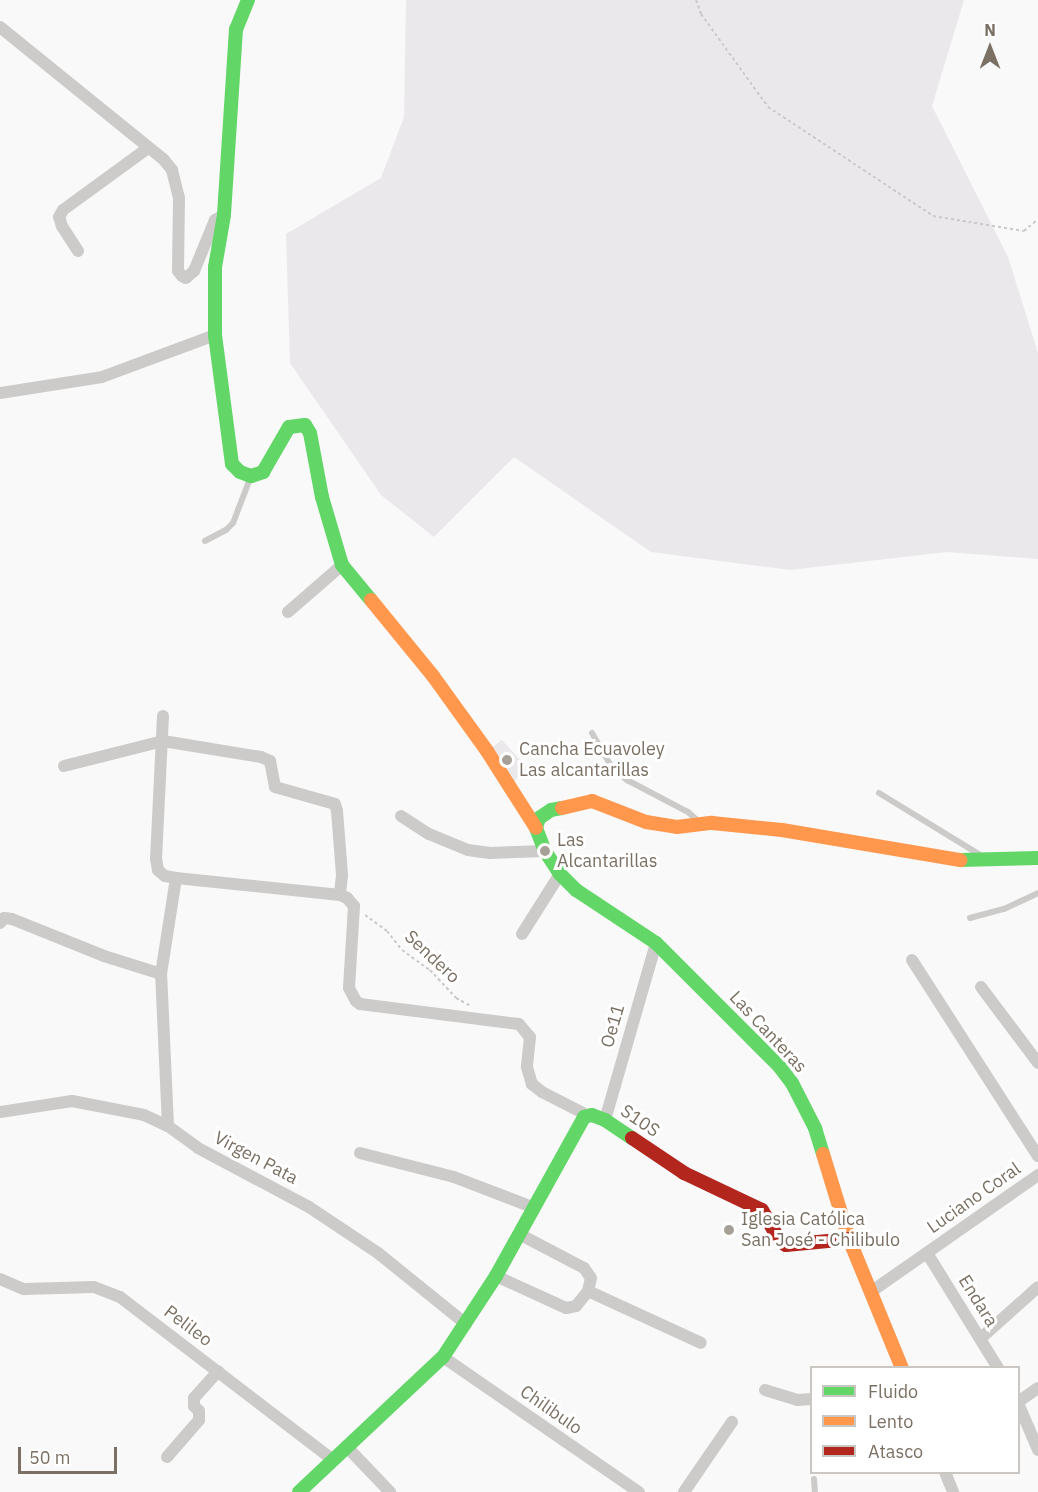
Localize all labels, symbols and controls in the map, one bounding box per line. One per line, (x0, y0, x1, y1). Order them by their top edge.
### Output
north arrow (960, 18, 1020, 78)
text: N (984, 20, 996, 40)
place label: Cancha Ecuavoley Las alcantarillas (519, 739, 665, 782)
marker: Cancha Ecuavoley Las alcantarillas (500, 753, 514, 767)
place label: Las Alcantarillas (557, 830, 657, 872)
marker: Las Alcantarillas (538, 844, 552, 858)
street label: Sendero (400, 926, 464, 988)
street label: Las Canteras (725, 987, 811, 1077)
street label: Oe11 (597, 1002, 629, 1050)
street label: S10S (616, 1100, 664, 1142)
street label: Virgen Pata (210, 1127, 302, 1189)
street label: Luciano Coral (923, 1158, 1025, 1238)
place label: Iglesia Católica San José - Chilibulo (741, 1209, 900, 1252)
marker: Iglesia Católica San José - Chilibulo (722, 1223, 736, 1237)
street label: Endara (954, 1271, 1002, 1331)
street label: Pelileo (160, 1301, 216, 1351)
legend (810, 1366, 1020, 1474)
text: Fluido (868, 1380, 918, 1403)
street label: Chilibulo (516, 1381, 586, 1439)
text: Lento (868, 1410, 913, 1433)
scale bar (21, 1435, 120, 1473)
text: Atasco (868, 1440, 923, 1463)
text: 50 m (29, 1446, 71, 1469)

